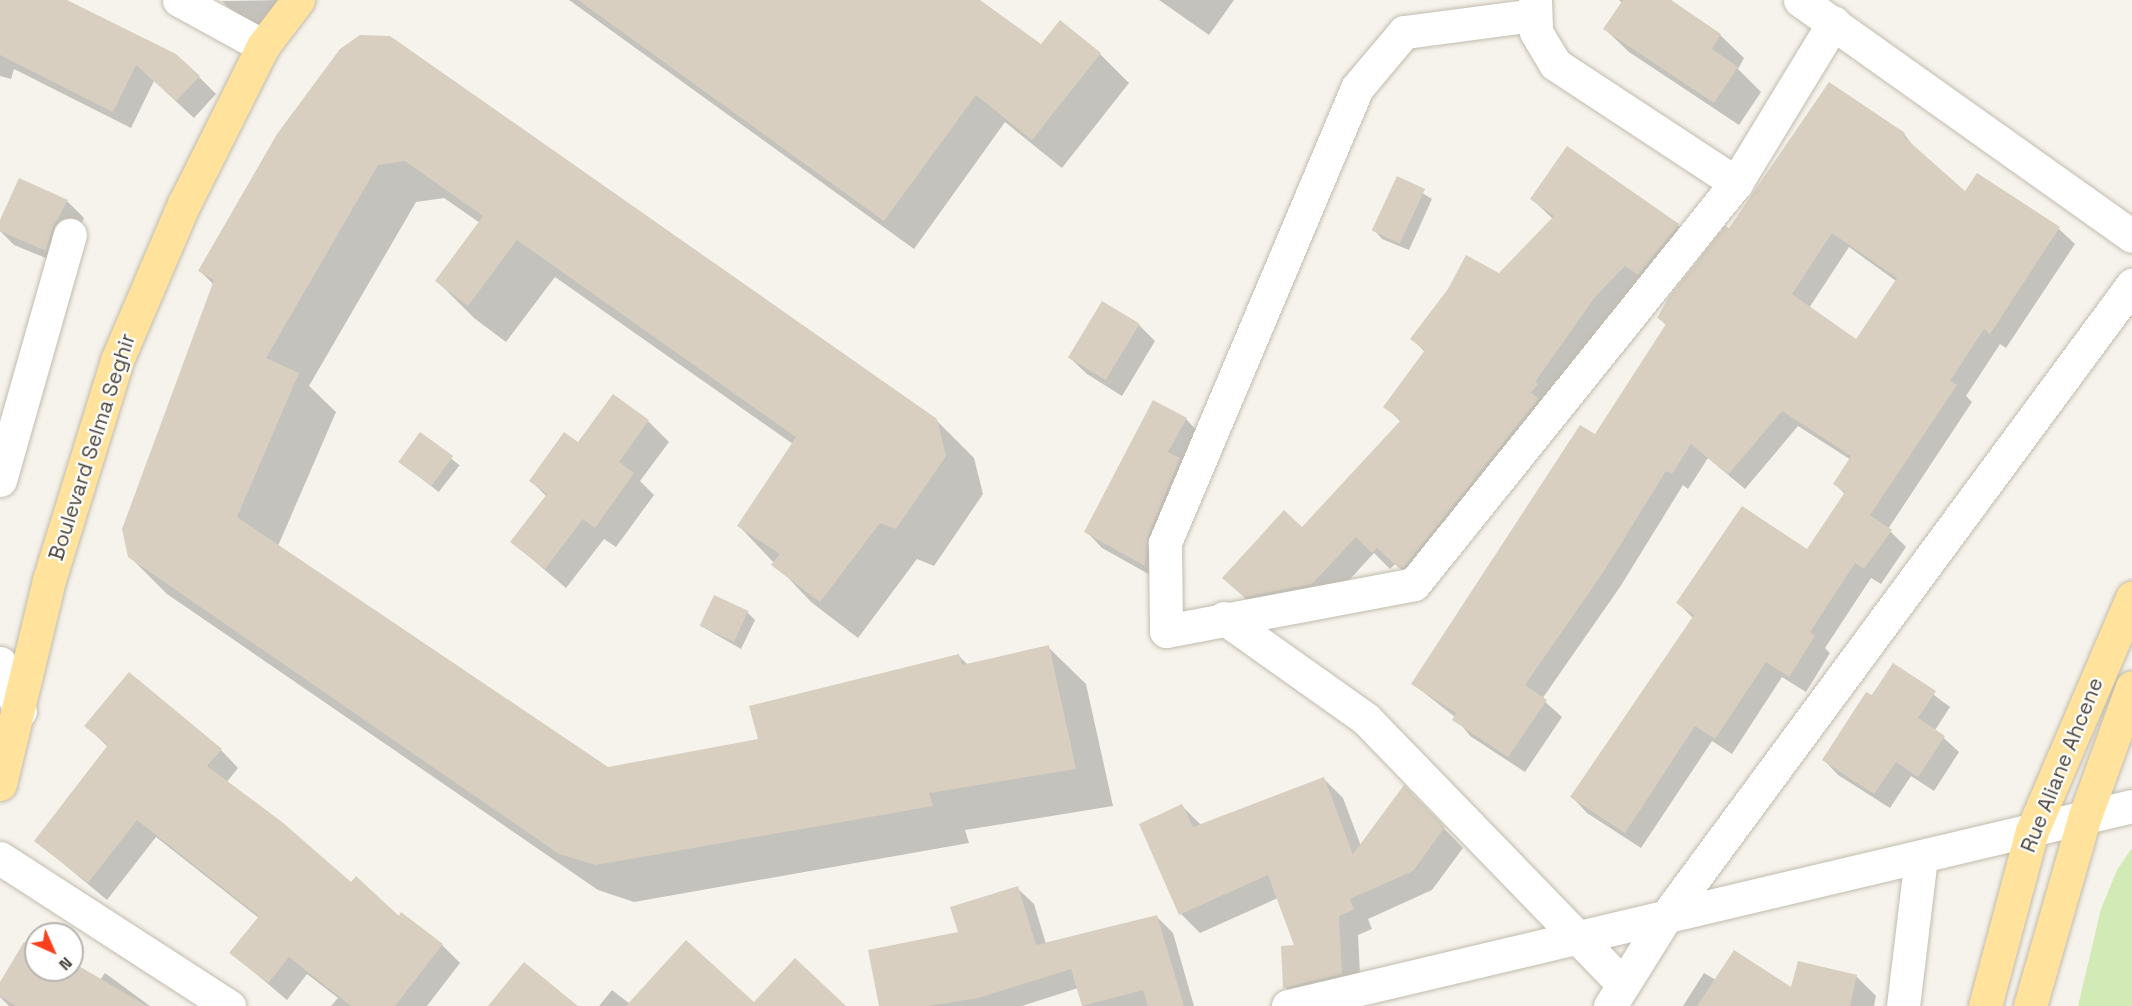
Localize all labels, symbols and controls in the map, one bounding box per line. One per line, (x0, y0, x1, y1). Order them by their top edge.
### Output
street label: Boulevard Selma Seghir (43, 330, 141, 564)
street label: Rue Aliane Ahcene (2015, 674, 2109, 856)
north arrow (24, 922, 84, 982)
text: N (54, 952, 77, 975)

